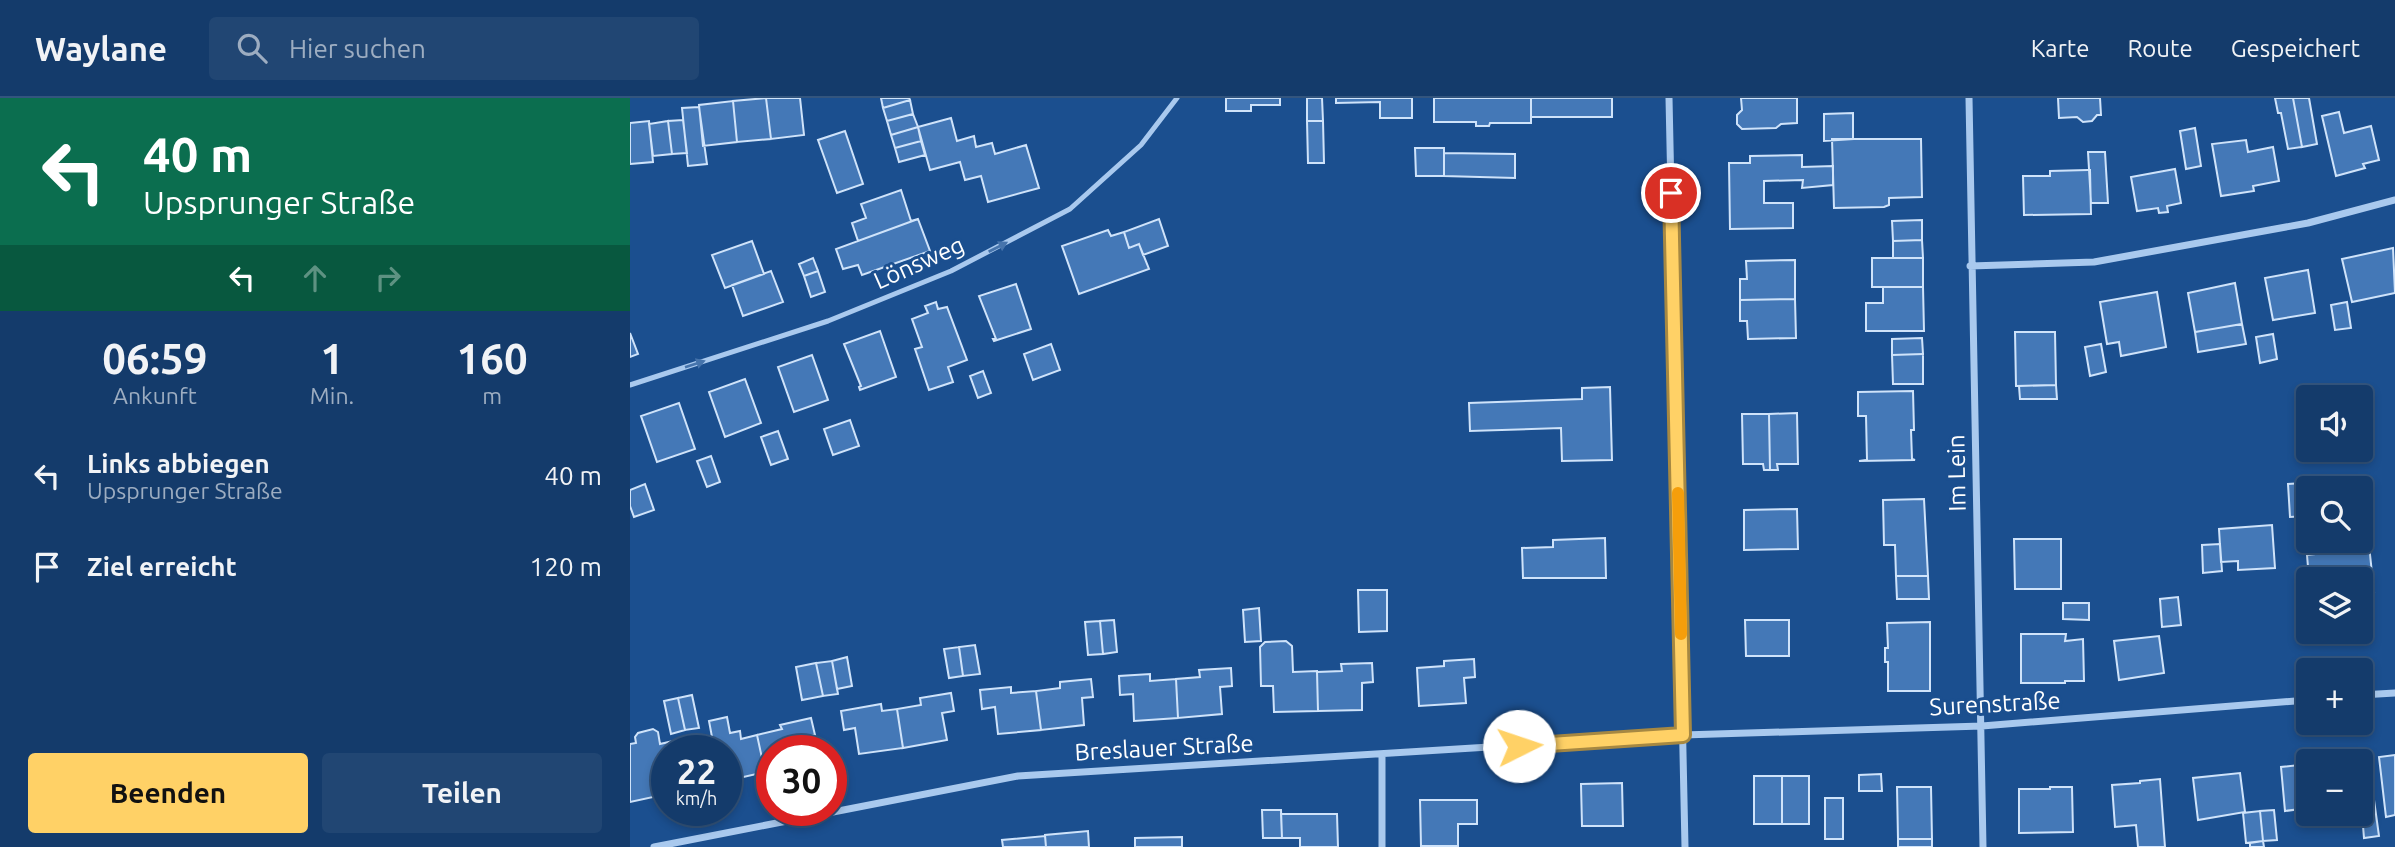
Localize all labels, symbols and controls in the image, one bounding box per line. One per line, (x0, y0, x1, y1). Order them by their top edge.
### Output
search box (209, 17, 699, 80)
icon: search (233, 29, 271, 67)
text: Waylane (35, 30, 167, 67)
text: Hier suchen (289, 34, 426, 63)
text: Karte (2031, 35, 2089, 62)
text: Route (2127, 35, 2193, 62)
text: Gespeichert (2231, 35, 2360, 62)
icon: left (28, 126, 119, 217)
text: 40 m (143, 126, 252, 181)
pin (1641, 163, 1701, 223)
icon: arrive (1652, 174, 1690, 212)
text: Upsprunger Straße (143, 184, 415, 220)
street label: Lönsweg (869, 231, 968, 294)
one-way arrow (988, 241, 1008, 252)
icon: left (223, 259, 261, 297)
icon: ahead (296, 259, 334, 297)
icon: right (369, 259, 407, 297)
text: 06:59 (102, 335, 207, 382)
text: 1 (320, 335, 344, 382)
text: 160 (457, 335, 528, 382)
one-way arrow (685, 358, 706, 369)
text: Ankunft (113, 383, 197, 408)
text: Min. (310, 383, 354, 408)
text: m (482, 383, 502, 408)
map controls (2296, 385, 2373, 826)
button: sound (2296, 385, 2373, 462)
street label: Im Lein (1942, 434, 1971, 512)
text: Links abbiegen (87, 449, 270, 478)
icon: left (28, 457, 66, 495)
text: 40 m (544, 461, 602, 490)
button: search (2296, 476, 2373, 553)
text: Upsprunger Straße (87, 478, 283, 503)
icon: arrive (28, 548, 66, 586)
text: Ziel erreicht (87, 552, 237, 581)
text: 120 m (530, 552, 602, 581)
button: layers (2296, 567, 2373, 644)
button: + (2296, 658, 2373, 735)
street label: Surenstraße (1929, 687, 2061, 720)
position arrow (1482, 709, 1556, 783)
street label: Breslauer Straße (1074, 729, 1254, 766)
speed limit sign: 30 (756, 735, 847, 826)
button: − (2296, 749, 2373, 826)
text: 22 (677, 751, 716, 791)
button: Beenden (28, 753, 308, 833)
button: Teilen (322, 753, 602, 833)
text: km/h (676, 788, 717, 808)

